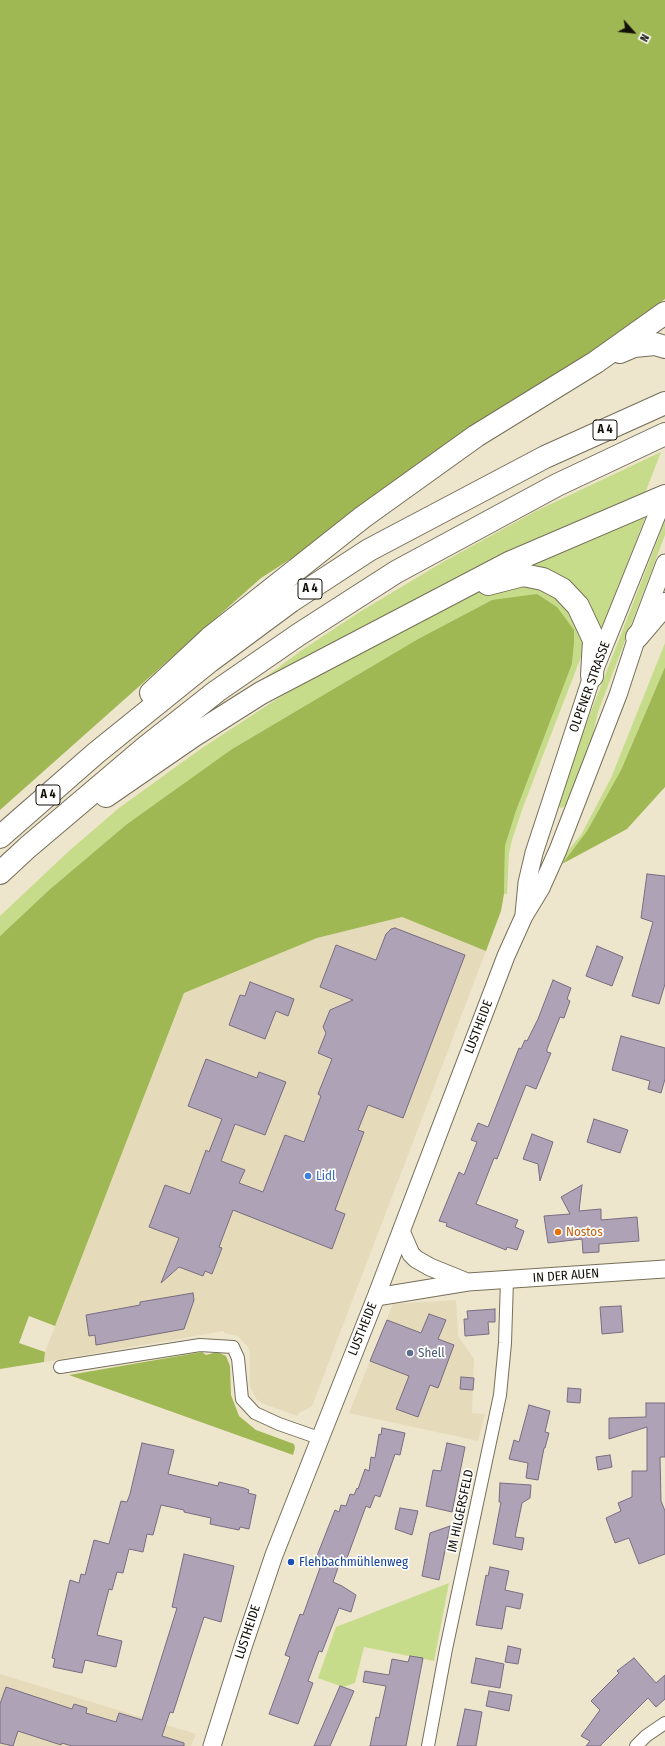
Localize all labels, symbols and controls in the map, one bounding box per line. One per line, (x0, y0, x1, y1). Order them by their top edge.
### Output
north arrow (613, 12, 653, 52)
text: N (637, 32, 651, 44)
road number: A 4 (593, 420, 617, 440)
road number: A 4 (298, 579, 322, 599)
street label: OLPENER STRASSE (566, 639, 614, 735)
road number: A 4 (36, 785, 60, 805)
street label: LUSTHEIDE (462, 998, 496, 1056)
place label: Lidl (316, 1168, 335, 1184)
marker: Lidl (303, 1171, 313, 1181)
place label: Nostos (566, 1224, 603, 1240)
marker: Nostos (553, 1227, 563, 1237)
street label: IN DER AUEN (532, 1266, 600, 1286)
street label: LUSTHEIDE (345, 1300, 381, 1358)
place label: Shell (418, 1345, 445, 1361)
marker: Shell (405, 1348, 415, 1358)
street label: IM HILGERSFELD (445, 1468, 477, 1554)
place label: Flehbachmühlenweg (299, 1554, 408, 1570)
marker: Flehbachmühlenweg (286, 1557, 296, 1567)
street label: LUSTHEIDE (232, 1603, 264, 1661)

